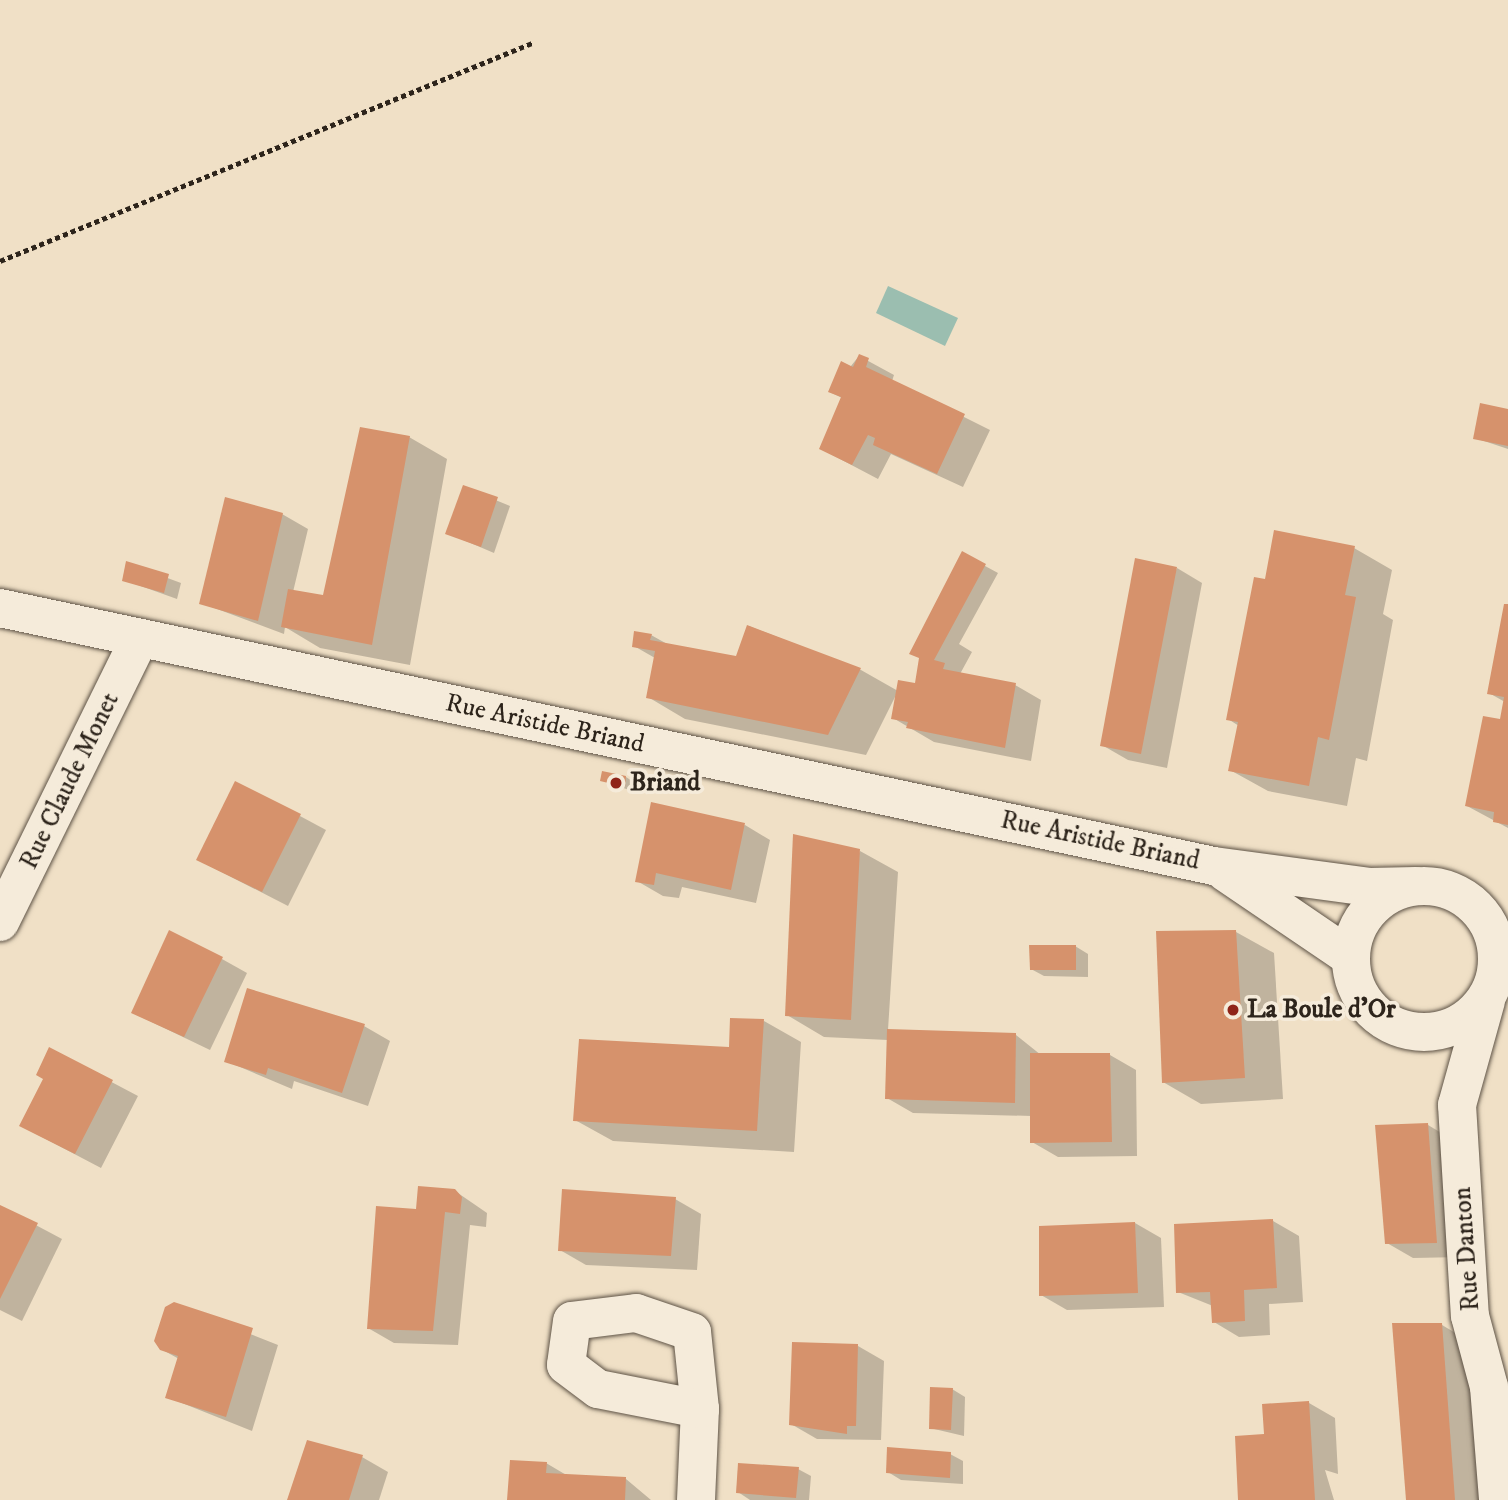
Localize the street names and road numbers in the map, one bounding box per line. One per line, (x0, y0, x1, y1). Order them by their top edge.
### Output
street label: Rue Claude Monet (14, 688, 126, 874)
street label: Rue Aristide Briand (443, 688, 647, 760)
street label: Rue Aristide Briand (998, 805, 1202, 877)
street label: Rue Danton (1447, 1186, 1487, 1312)

